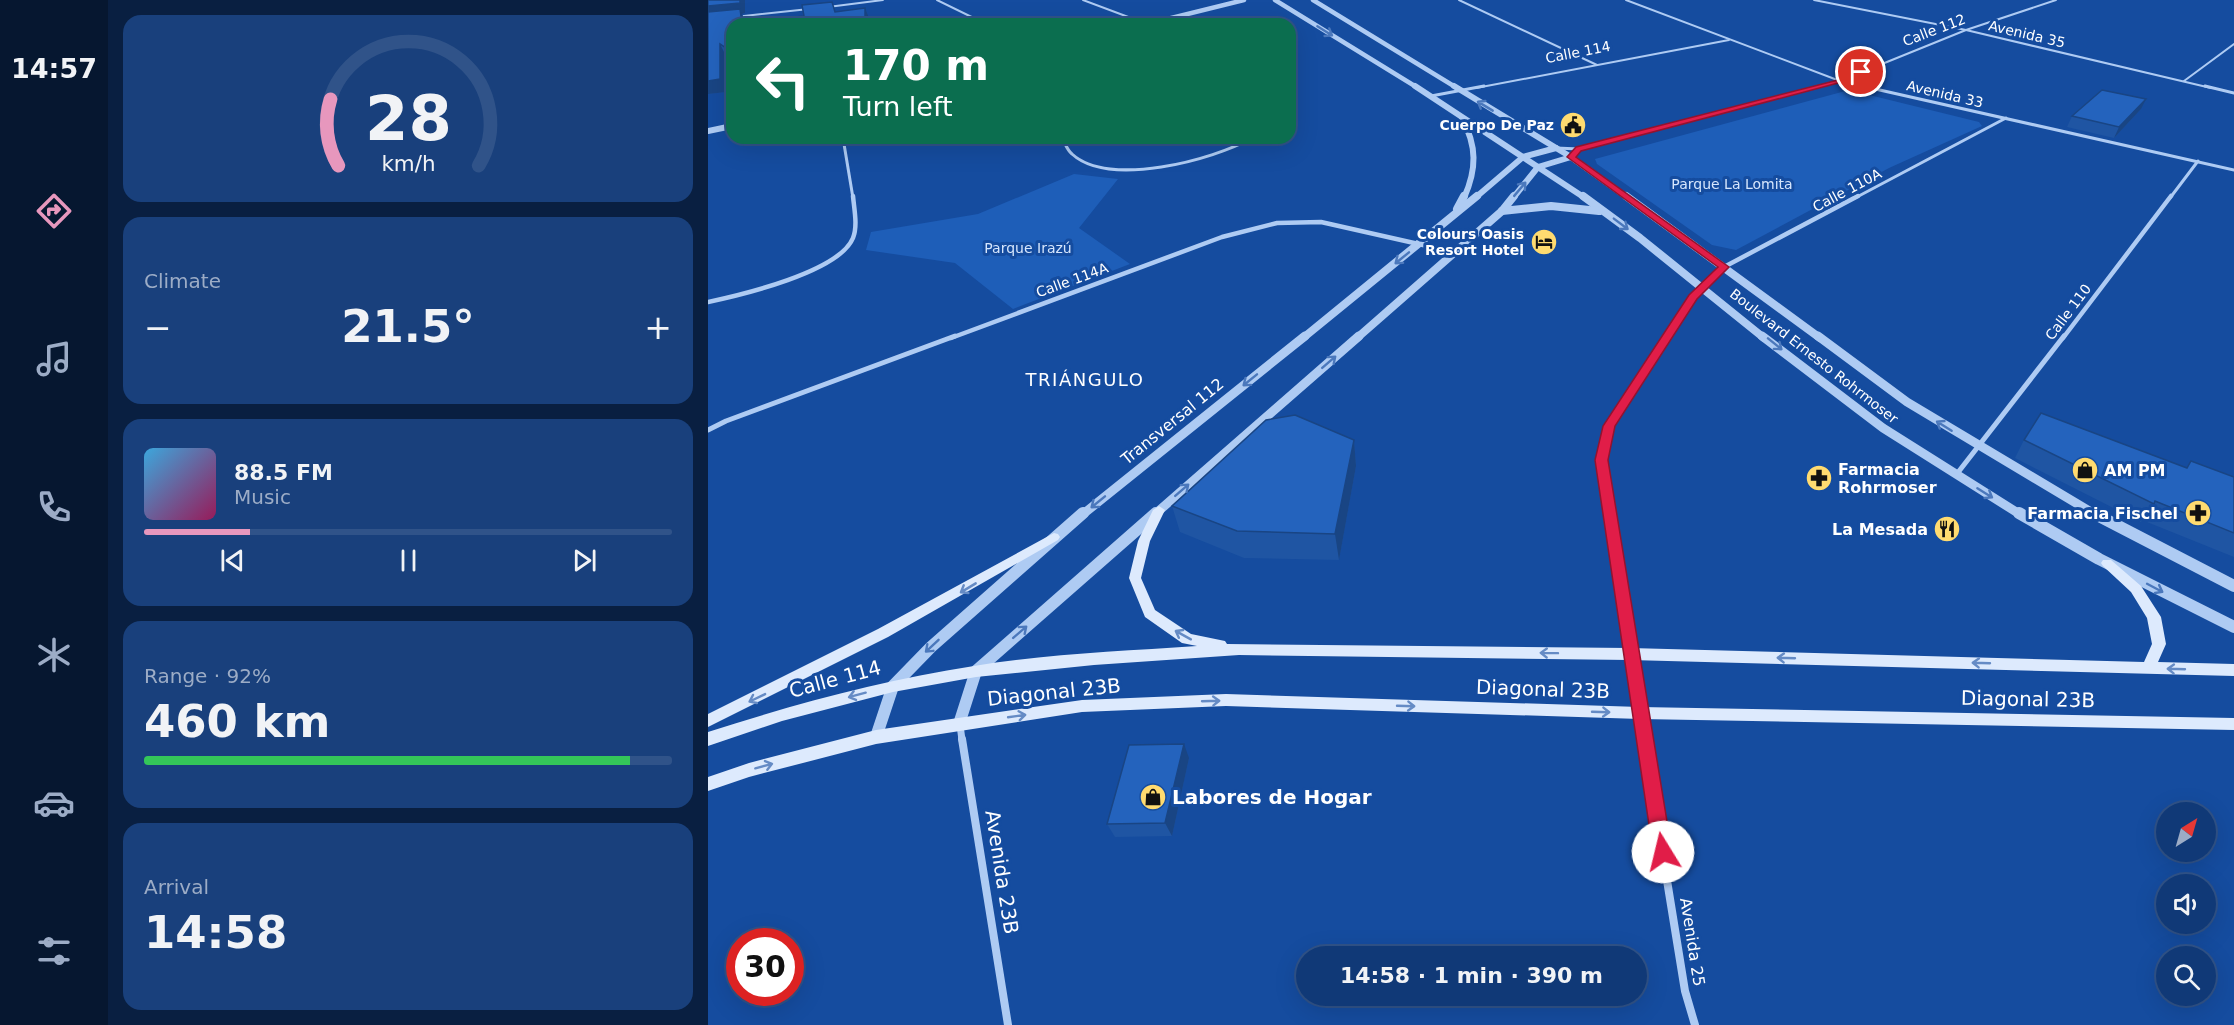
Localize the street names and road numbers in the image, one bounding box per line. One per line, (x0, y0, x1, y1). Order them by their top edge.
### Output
street label: Calle 112 (1900, 11, 1968, 49)
street label: Avenida 35 (1987, 17, 2067, 51)
street label: Calle 114 (1544, 38, 1612, 66)
street label: Avenida 33 (1905, 77, 1985, 111)
street label: Calle 110A (1810, 165, 1884, 215)
street label: Calle 114A (1034, 259, 1111, 300)
street label: Calle 110 (2042, 281, 2094, 343)
street label: Boulevard Ernesto Rohrmoser (1727, 285, 1901, 427)
street label: Transversal 112 (1116, 374, 1227, 469)
street label: Calle 114 (786, 655, 884, 703)
street label: Diagonal 23B (986, 673, 1122, 711)
street label: Diagonal 23B (1476, 675, 1610, 703)
street label: Diagonal 23B (1961, 686, 2095, 712)
street label: Avenida 23B (980, 808, 1024, 936)
street label: Avenida 25 (1676, 896, 1709, 988)

